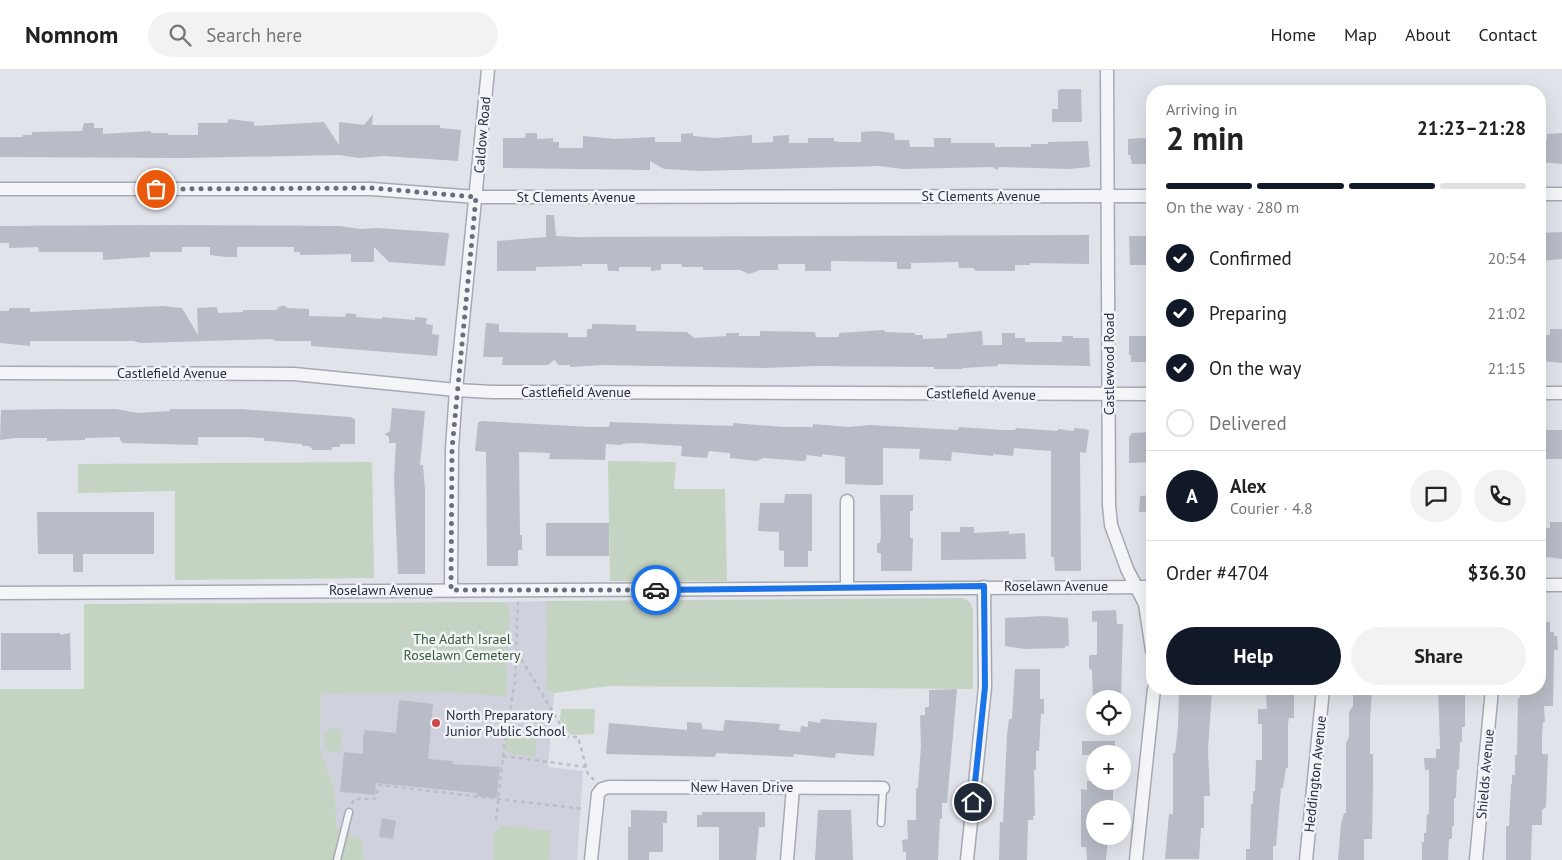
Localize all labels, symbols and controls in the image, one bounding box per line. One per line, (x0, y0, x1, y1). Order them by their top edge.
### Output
search box (148, 12, 498, 57)
text: Nomnom (25, 19, 118, 50)
icon: search (166, 21, 194, 49)
text: Search here (206, 23, 302, 47)
text: Home (1270, 23, 1316, 46)
text: Map (1344, 23, 1377, 46)
text: About (1405, 23, 1451, 46)
text: Contact (1479, 23, 1537, 46)
street label: Caldow Road (470, 96, 494, 174)
text: Arriving in (1166, 99, 1237, 119)
text: 21:23–21:28 (1417, 116, 1526, 140)
text: 2 min (1166, 117, 1244, 159)
pin (135, 168, 177, 210)
icon: bag (142, 175, 170, 203)
street label: St Clements Avenue (922, 187, 1040, 205)
street label: St Clements Avenue (517, 188, 635, 206)
text: On the way · 280 m (1166, 197, 1299, 217)
icon: check (1166, 244, 1194, 272)
text: Confirmed (1209, 246, 1292, 270)
text: 20:54 (1488, 248, 1526, 268)
icon: check (1166, 299, 1194, 327)
text: Preparing (1209, 301, 1287, 325)
text: 21:02 (1488, 303, 1526, 323)
street label: Castlewood Road (1100, 313, 1118, 415)
icon: check (1166, 354, 1194, 382)
text: On the way (1209, 356, 1301, 380)
text: 21:15 (1488, 358, 1526, 378)
street label: Castlefield Avenue (117, 364, 227, 382)
street label: Castlefield Avenue (521, 383, 631, 401)
street label: Castlefield Avenue (926, 384, 1036, 404)
text: Delivered (1209, 411, 1287, 435)
button: chat (1410, 470, 1462, 522)
button: phone (1474, 470, 1526, 522)
text: Alex (1230, 474, 1266, 498)
text: A (1186, 484, 1198, 508)
text: Courier · 4.8 (1230, 498, 1313, 518)
text: Order #4704 (1166, 561, 1269, 585)
text: $36.30 (1467, 561, 1526, 585)
courier (631, 565, 681, 615)
icon: car (642, 576, 670, 604)
street label: Roselawn Avenue (1004, 577, 1108, 595)
street label: Roselawn Avenue (329, 581, 433, 599)
button: Help (1166, 627, 1341, 685)
button: Share (1351, 627, 1526, 685)
park label: The Adath Israel Roselawn Cemetery (404, 630, 521, 664)
map controls (1086, 690, 1131, 845)
button: locate (1086, 690, 1131, 735)
place label: North Preparatory Junior Public School (445, 706, 566, 740)
street label: Heddington Avenue (1300, 715, 1330, 833)
marker: North Preparatory Junior Public School (430, 717, 442, 729)
street label: Shields Avenue (1472, 728, 1498, 820)
button: + (1086, 745, 1131, 790)
street label: New Haven Drive (691, 778, 793, 796)
pin (952, 781, 994, 823)
icon: home (959, 788, 987, 816)
button: − (1086, 800, 1131, 845)

